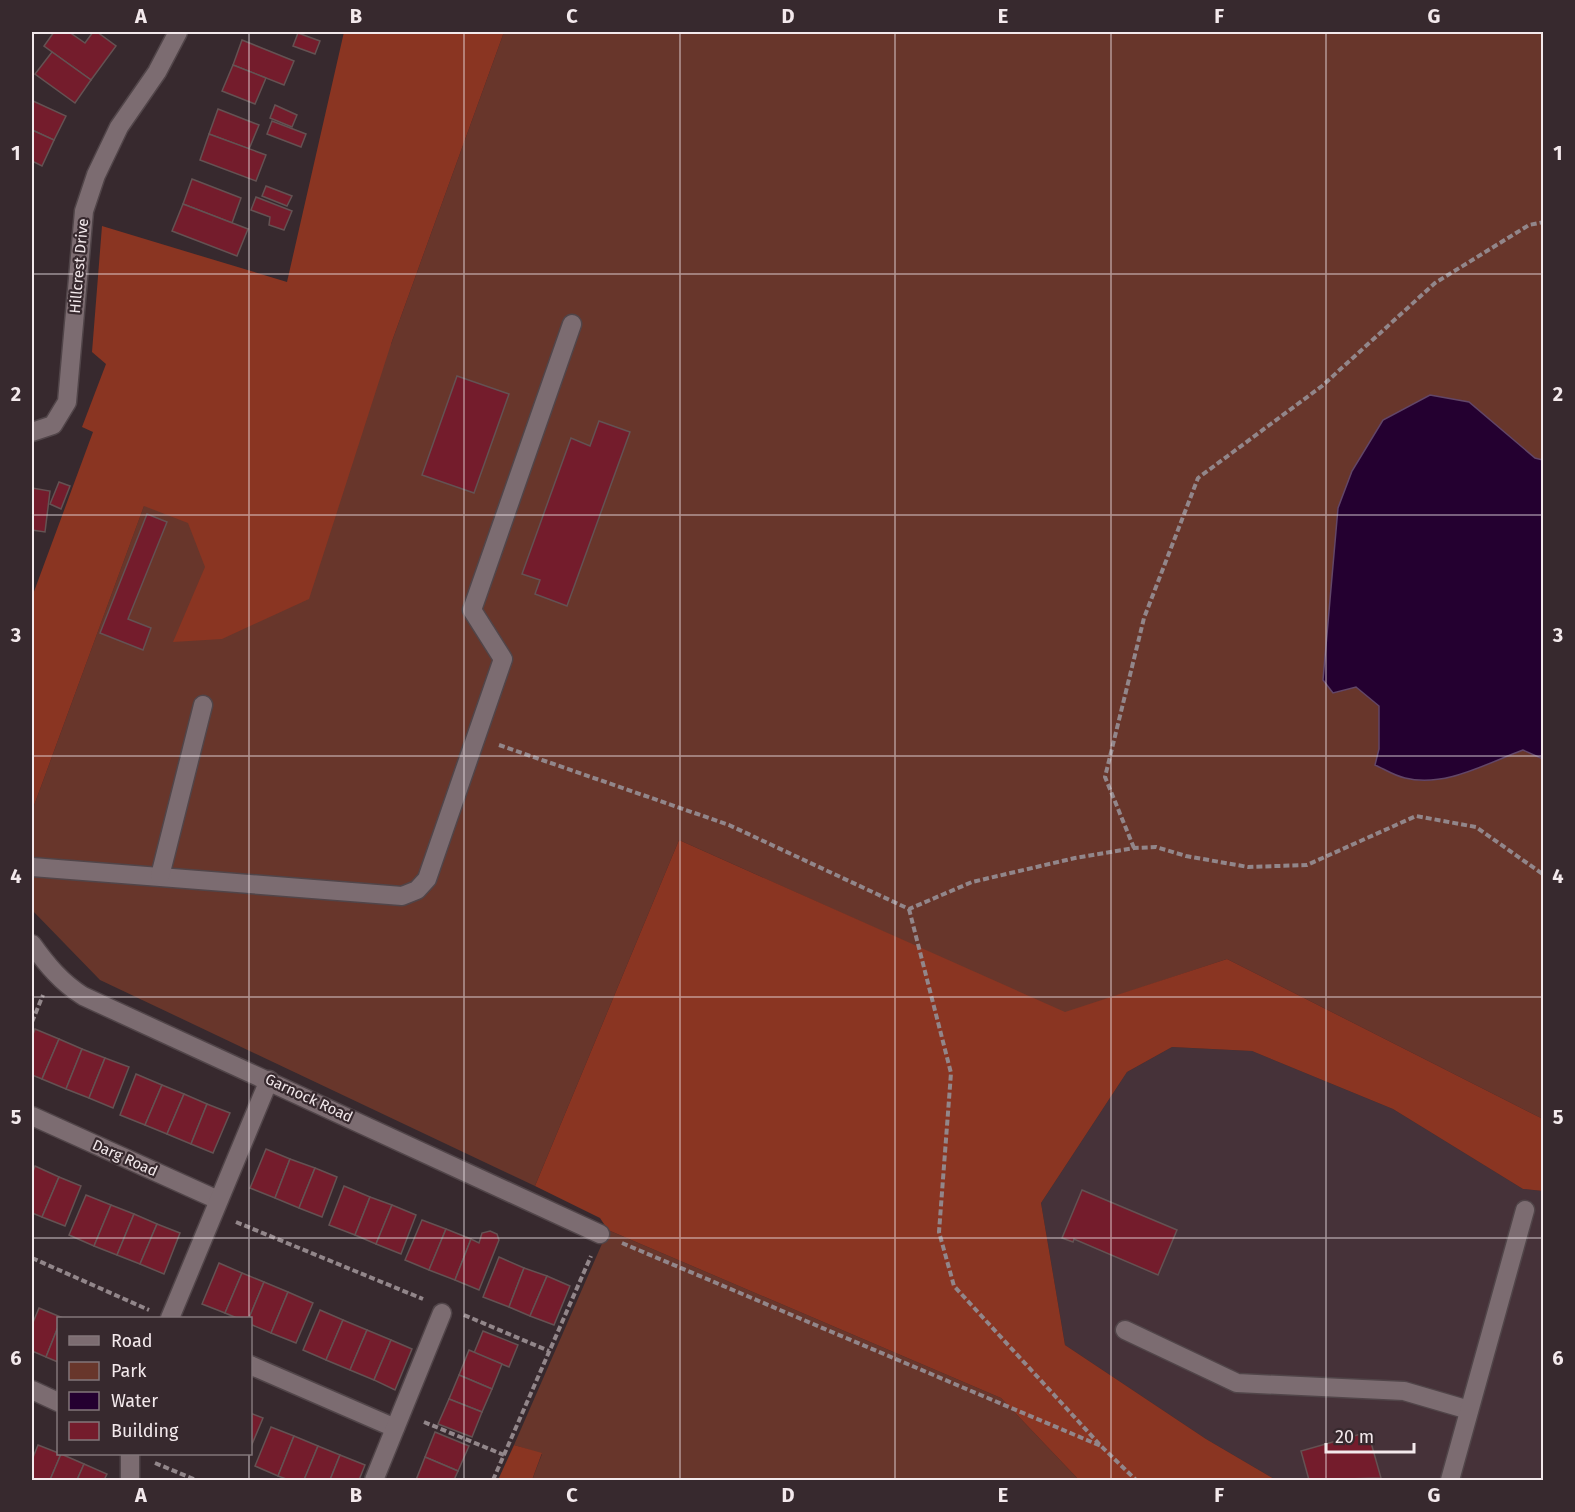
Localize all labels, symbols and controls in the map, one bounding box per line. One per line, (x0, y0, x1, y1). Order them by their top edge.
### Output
text: A (134, 4, 148, 28)
text: B (350, 4, 362, 28)
text: C (566, 4, 578, 28)
text: D (781, 4, 795, 28)
text: E (998, 4, 1008, 28)
text: F (1214, 4, 1224, 28)
text: G (1428, 4, 1440, 28)
text: 1 (11, 141, 21, 165)
text: 1 (1553, 141, 1563, 165)
street label: Hillcrest Drive (66, 218, 92, 314)
text: 2 (11, 382, 21, 406)
text: 2 (1553, 382, 1563, 406)
text: 3 (10, 623, 21, 647)
text: 3 (1552, 623, 1563, 647)
text: 4 (10, 864, 22, 888)
text: 4 (1552, 864, 1564, 888)
street label: Garnock Road (262, 1070, 356, 1126)
text: 5 (11, 1105, 22, 1129)
text: 5 (1553, 1105, 1564, 1129)
street label: Darg Road (90, 1136, 160, 1180)
legend (57, 1317, 252, 1455)
text: Road (111, 1330, 153, 1352)
text: 6 (10, 1346, 22, 1370)
text: 6 (1552, 1346, 1564, 1370)
text: Park (111, 1360, 147, 1382)
text: Water (111, 1390, 158, 1412)
scale bar (1326, 1416, 1414, 1454)
text: Building (111, 1420, 179, 1442)
text: 20 m (1335, 1426, 1374, 1448)
text: A (134, 1483, 148, 1507)
text: B (350, 1483, 362, 1507)
text: C (566, 1483, 578, 1507)
text: D (781, 1483, 795, 1507)
text: E (998, 1483, 1008, 1507)
text: F (1214, 1483, 1224, 1507)
text: G (1428, 1483, 1440, 1507)

